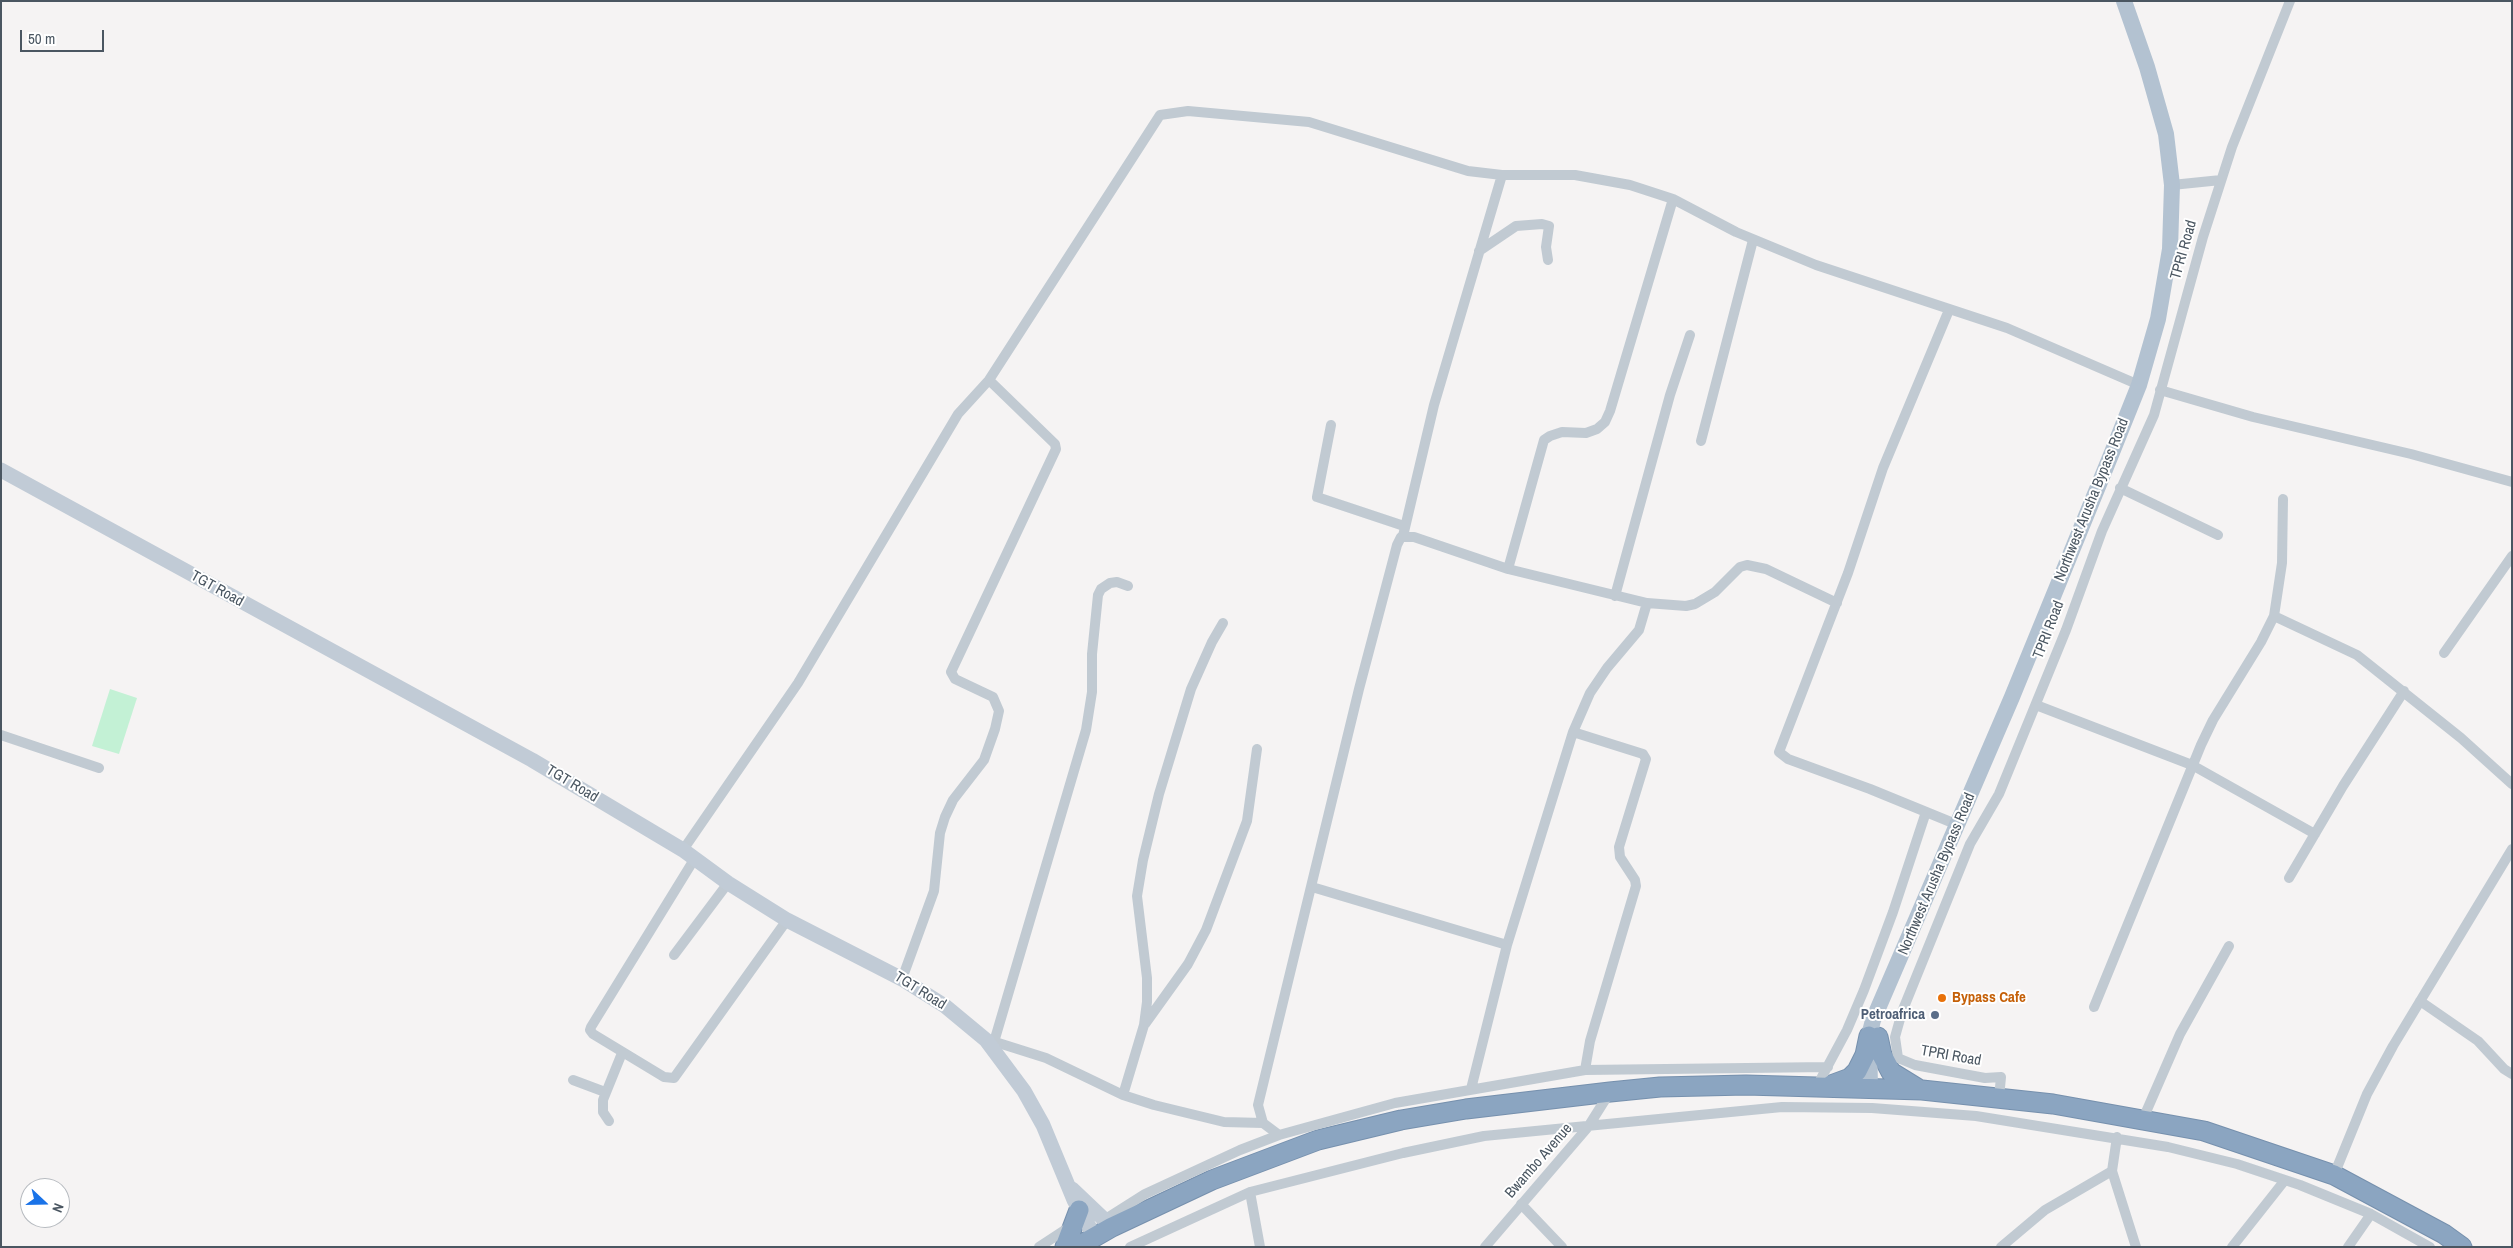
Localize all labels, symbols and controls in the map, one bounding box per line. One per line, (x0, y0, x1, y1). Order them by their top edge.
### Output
scale bar (22, 20, 106, 52)
text: 50 m (28, 28, 55, 49)
street label: TPRI Road (2167, 218, 2201, 282)
street label: Northwest Arusha Bypass Road (2051, 416, 2133, 584)
street label: TGT Road (188, 567, 246, 611)
street label: TPRI Road (2030, 598, 2068, 662)
street label: TGT Road (543, 761, 601, 807)
street label: Northwest Arusha Bypass Road (1895, 790, 1979, 958)
street label: TGT Road (891, 968, 949, 1014)
place label: Bypass Cafe (1952, 989, 2026, 1007)
marker: Bypass Cafe (1936, 992, 1948, 1004)
place label: Petroafrica (1861, 1006, 1925, 1024)
marker: Petroafrica (1929, 1009, 1941, 1021)
street label: TPRI Road (1919, 1042, 1983, 1070)
street label: Bwambo Avenue (1502, 1120, 1576, 1202)
north arrow (20, 1178, 70, 1228)
text: N (48, 1201, 68, 1215)

